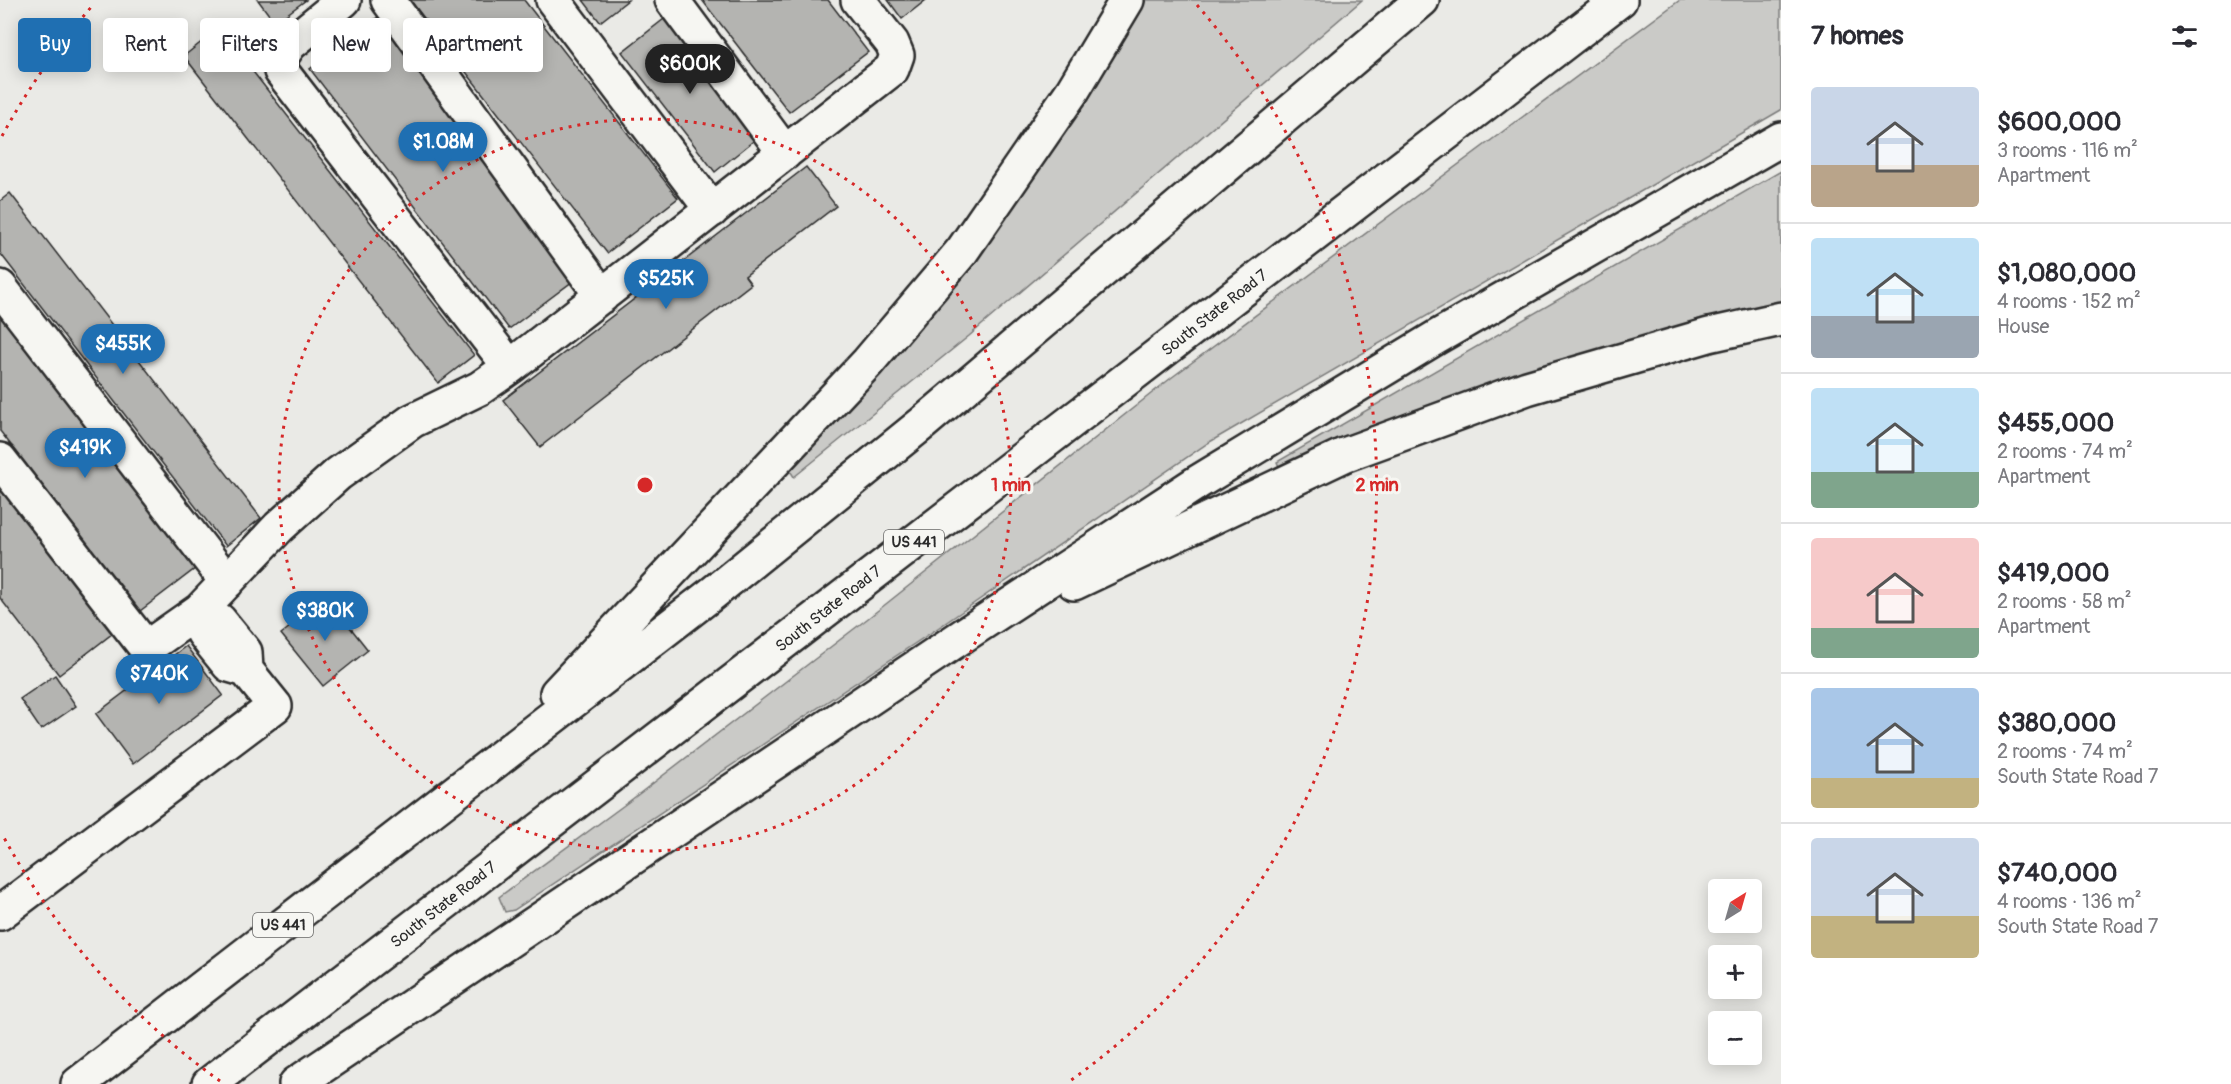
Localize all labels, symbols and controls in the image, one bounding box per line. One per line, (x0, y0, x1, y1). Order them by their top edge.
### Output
chip: Buy (18, 18, 91, 72)
chip: Rent (103, 18, 188, 72)
chip: Filters (200, 18, 299, 72)
chip: New (311, 18, 391, 72)
chip: Apartment (403, 18, 543, 72)
text: 7 homes (1811, 20, 1903, 52)
icon: filters (2168, 20, 2201, 53)
pin: $600K (648, 44, 732, 95)
text: $600K (659, 51, 721, 76)
text: $600,000 (1997, 106, 2122, 138)
icon: home (1859, 111, 1931, 183)
pin: $1.08M (394, 122, 492, 173)
text: $1.08M (412, 129, 474, 154)
text: 3 rooms · 116 m² (1997, 138, 2138, 163)
text: Apartment (1997, 163, 2090, 188)
text: $1,080,000 (1997, 257, 2136, 289)
pin: $525K (624, 259, 708, 310)
icon: home (1859, 262, 1931, 334)
street label: South State Road 7 (1158, 265, 1272, 360)
text: $525K (638, 266, 694, 291)
text: 4 rooms · 152 m² (1997, 289, 2141, 314)
text: House (1997, 314, 2049, 339)
pin: $455K (81, 324, 165, 375)
text: $455K (95, 331, 151, 356)
text: $455,000 (1997, 407, 2114, 439)
icon: home (1859, 412, 1931, 484)
pin: $419K (43, 428, 127, 479)
text: $419K (59, 435, 111, 460)
text: 2 rooms · 74 m² (1997, 439, 2133, 464)
text: Apartment (1997, 464, 2090, 489)
text: 1 min (991, 474, 1031, 497)
text: 2 min (1355, 474, 1399, 497)
centre of rings (635, 475, 655, 495)
road number: US 441 (884, 530, 944, 554)
text: $419,000 (1997, 557, 2110, 589)
street label: South State Road 7 (772, 561, 886, 656)
icon: home (1859, 562, 1931, 634)
text: 2 rooms · 58 m² (1997, 589, 2132, 614)
pin: $380K (283, 591, 367, 642)
text: $380K (296, 598, 354, 623)
text: Apartment (1997, 614, 2090, 639)
pin: $740K (117, 654, 201, 705)
text: $740K (130, 661, 188, 686)
text: $380,000 (1997, 707, 2116, 739)
icon: home (1859, 712, 1931, 784)
text: 2 rooms · 74 m² (1997, 739, 2133, 764)
text: South State Road 7 (1997, 764, 2158, 789)
street label: South State Road 7 (387, 857, 501, 952)
text: $740,000 (1997, 857, 2118, 889)
icon: home (1859, 862, 1931, 934)
north arrow (1708, 879, 1762, 933)
map controls (1708, 879, 1762, 1065)
text: 4 rooms · 136 m² (1997, 889, 2142, 914)
road number: US 441 (253, 913, 313, 937)
text: South State Road 7 (1997, 914, 2158, 939)
button: + (1708, 945, 1762, 999)
button: − (1708, 1011, 1762, 1065)

